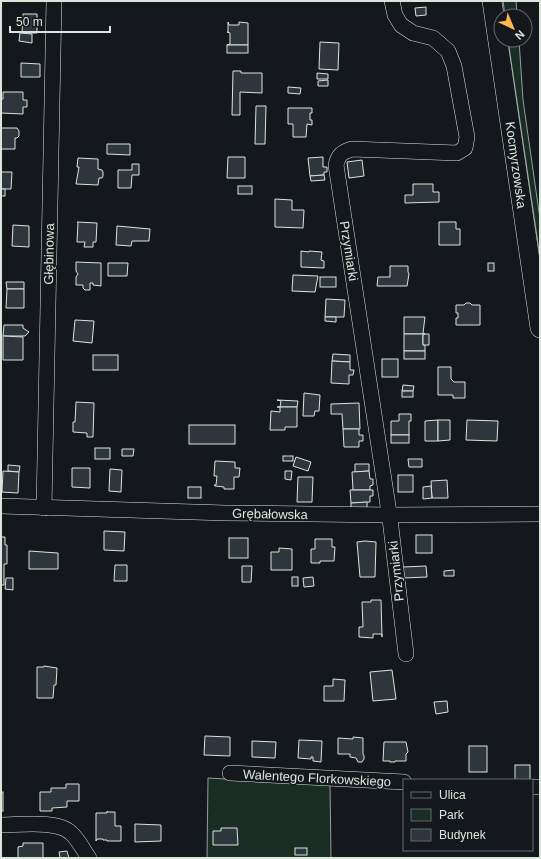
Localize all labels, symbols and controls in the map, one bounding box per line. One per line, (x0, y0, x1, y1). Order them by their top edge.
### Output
scale bar (10, 8, 110, 34)
north arrow (493, 8, 533, 48)
text: 50 m (16, 15, 43, 29)
text: N (513, 28, 527, 42)
street label: Kocmyrzowska (502, 121, 530, 210)
street label: Przymiarki (337, 220, 361, 282)
street label: Głębinowa (41, 222, 57, 285)
street label: Grębałowska (232, 506, 309, 522)
street label: Przymiarki (385, 540, 407, 602)
street label: Walentego Florkowskiego (243, 767, 391, 789)
legend (403, 779, 533, 851)
text: Ulica (439, 788, 466, 802)
text: Park (439, 808, 465, 822)
text: Budynek (439, 828, 487, 842)

